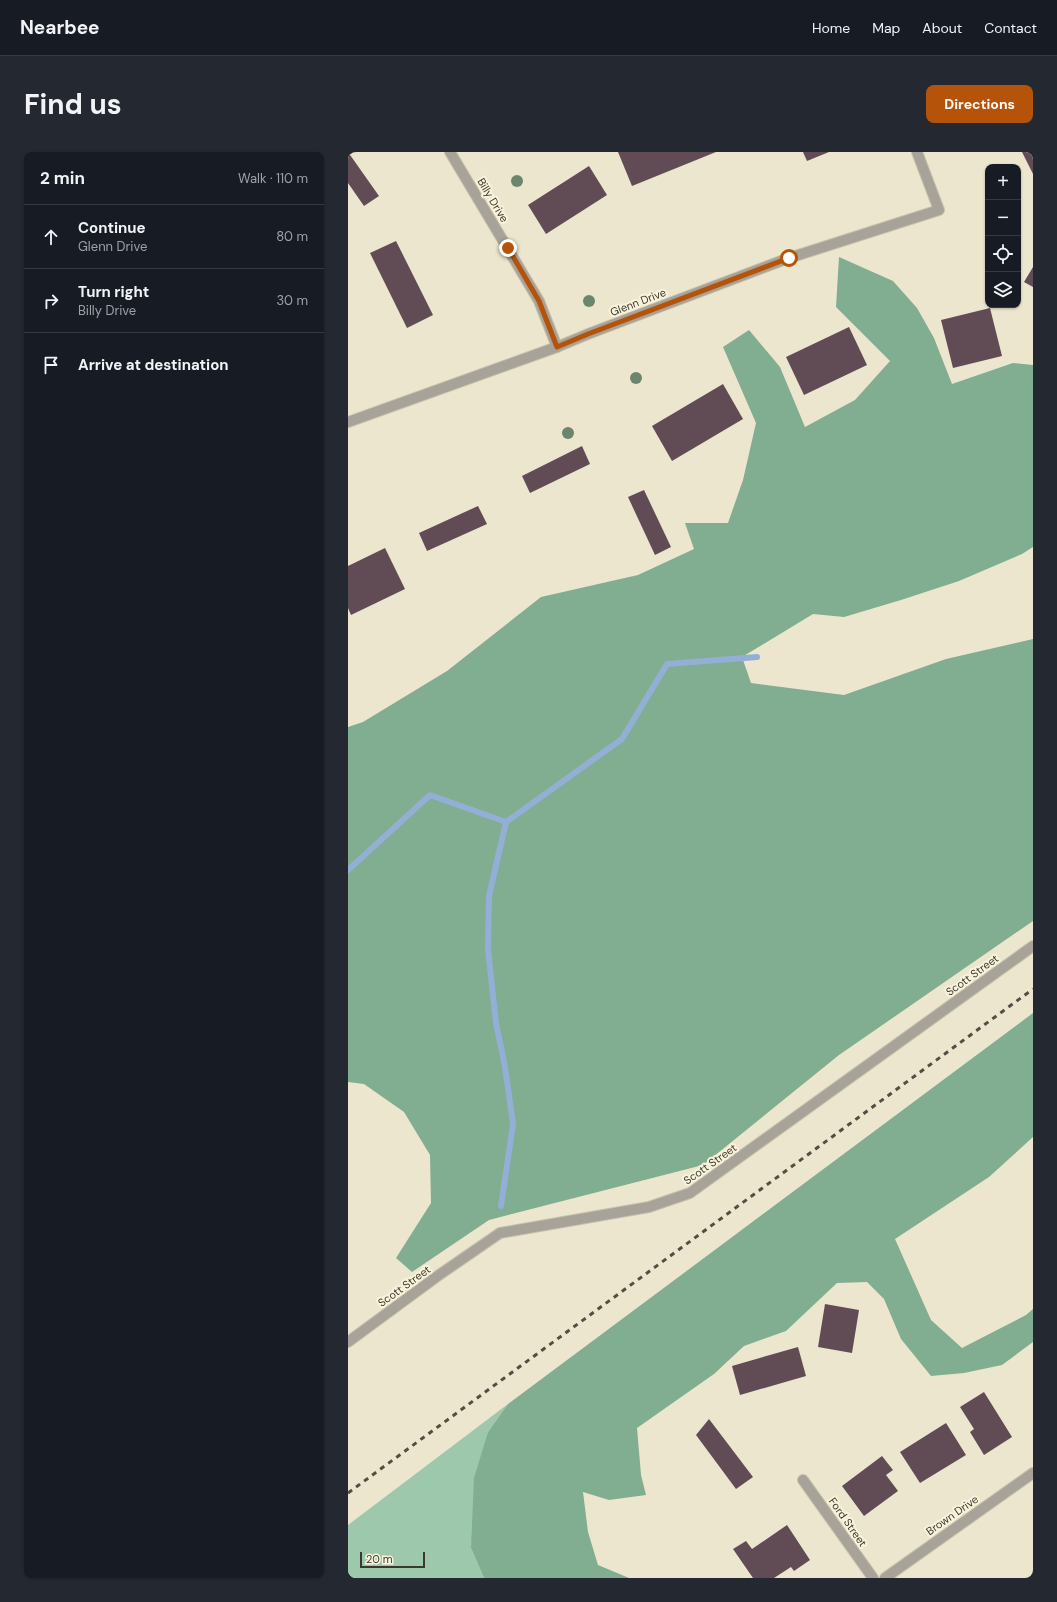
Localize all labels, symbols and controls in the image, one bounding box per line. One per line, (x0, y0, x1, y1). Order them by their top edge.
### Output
text: Nearbee (20, 15, 100, 40)
text: Home (812, 19, 850, 37)
text: Map (872, 19, 900, 37)
text: About (922, 19, 962, 37)
text: Contact (984, 19, 1037, 37)
button: Directions (926, 85, 1033, 123)
text: Find us (24, 86, 122, 123)
map controls (985, 164, 1021, 308)
button: + (985, 164, 1021, 200)
text: 2 min (40, 167, 85, 189)
text: Walk · 110 m (238, 170, 308, 187)
street label: Billy Drive (474, 175, 512, 225)
button: − (985, 200, 1021, 236)
text: Continue (78, 218, 146, 238)
icon: ahead (40, 226, 62, 248)
text: 80 m (276, 228, 308, 245)
button: locate (985, 236, 1021, 272)
text: Glenn Drive (78, 238, 147, 255)
route end (499, 239, 517, 257)
route start (780, 249, 798, 267)
button: layers (985, 272, 1021, 308)
text: Turn right (78, 282, 149, 302)
street label: Glenn Drive (608, 285, 668, 319)
icon: right (40, 290, 62, 312)
text: 30 m (276, 292, 308, 309)
text: Billy Drive (78, 302, 136, 319)
icon: arrive (40, 354, 62, 376)
text: Arrive at destination (78, 355, 229, 375)
street label: Scott Street (943, 951, 1001, 999)
street label: Scott Street (681, 1141, 739, 1187)
street label: Scott Street (375, 1262, 433, 1310)
street label: Brown Drive (923, 1492, 981, 1538)
street label: Ford Street (826, 1495, 870, 1549)
scale bar (360, 1550, 425, 1569)
text: 20 m (366, 1552, 392, 1566)

